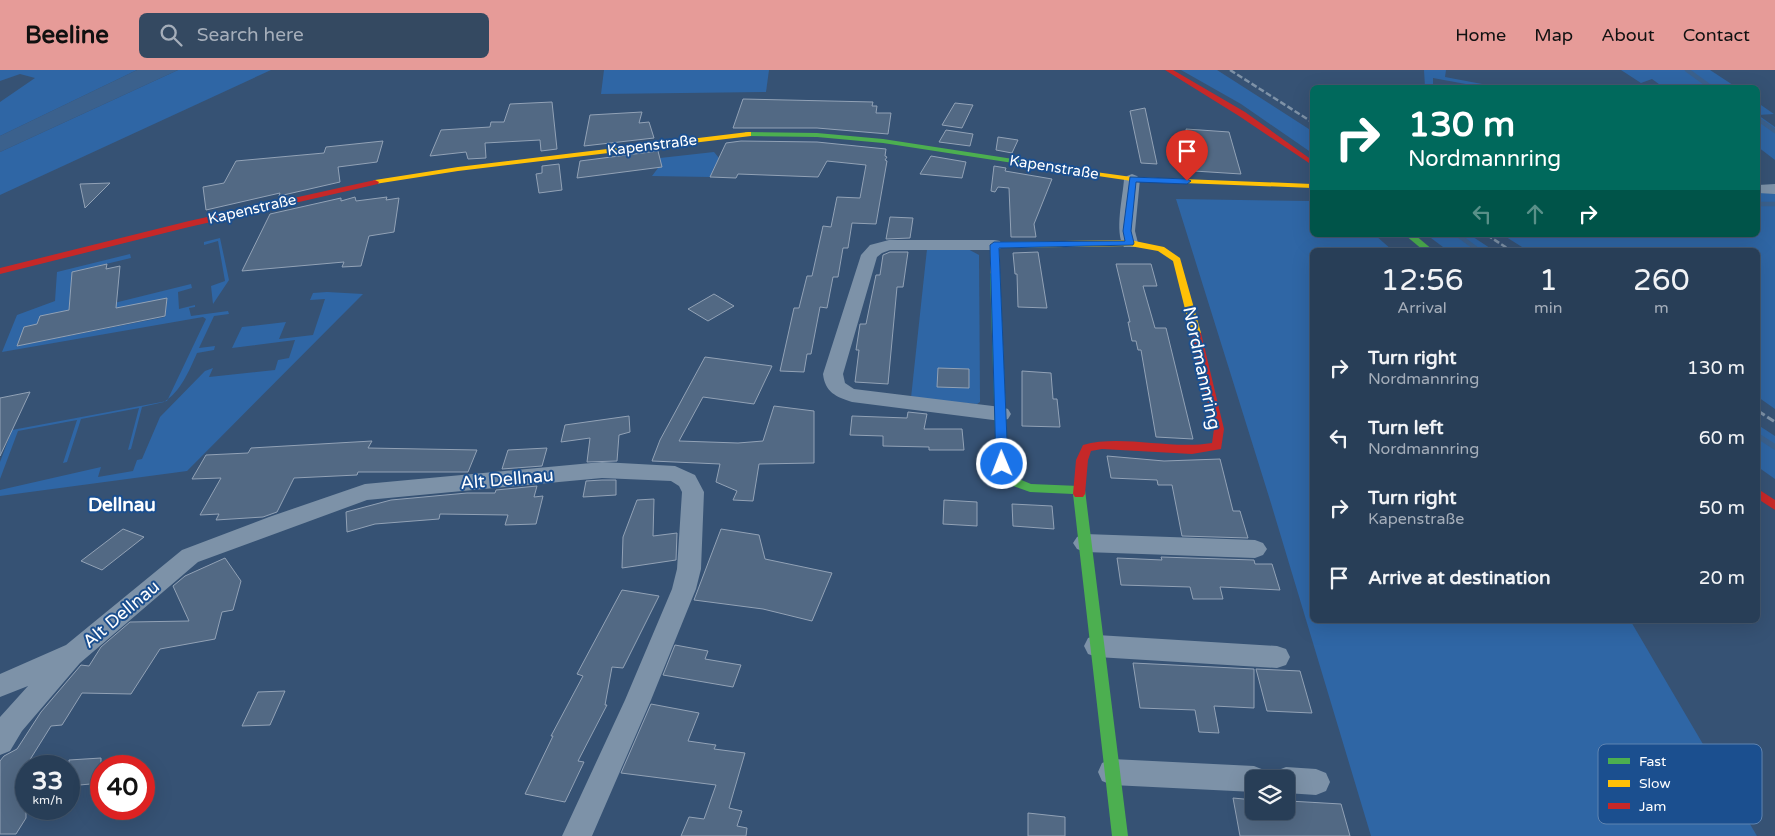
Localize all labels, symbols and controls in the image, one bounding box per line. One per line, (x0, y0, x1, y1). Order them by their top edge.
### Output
search box (139, 13, 489, 58)
text: Beeline (25, 21, 109, 50)
icon: search (157, 21, 185, 49)
text: Search here (197, 24, 304, 46)
text: Home (1455, 24, 1506, 46)
text: Map (1534, 24, 1573, 46)
text: About (1601, 24, 1655, 46)
text: Contact (1683, 24, 1750, 46)
text: 130 m (1408, 104, 1515, 146)
icon: right (1325, 105, 1390, 170)
pin (1166, 130, 1208, 181)
street label: Kapenstraße (606, 131, 698, 159)
icon: arrive (1173, 137, 1201, 165)
text: Nordmannring (1408, 146, 1561, 172)
street label: Kapenstraße (1008, 151, 1100, 183)
street label: Kapenstraße (206, 190, 298, 228)
icon: left (1468, 200, 1496, 228)
icon: ahead (1521, 200, 1549, 228)
icon: right (1574, 200, 1602, 228)
text: 12:56 (1380, 262, 1464, 299)
text: 1 (1539, 262, 1558, 299)
text: 260 (1633, 262, 1690, 299)
text: Arrival (1397, 298, 1447, 318)
text: min (1534, 298, 1563, 318)
text: m (1654, 298, 1669, 318)
street label: Nordmannring (1178, 304, 1226, 432)
text: Turn right (1368, 347, 1456, 369)
icon: right (1325, 354, 1353, 382)
text: 130 m (1687, 357, 1745, 379)
text: Nordmannring (1368, 369, 1479, 389)
text: Turn left (1368, 417, 1444, 439)
icon: left (1325, 424, 1353, 452)
text: 60 m (1699, 427, 1745, 449)
position arrow (975, 437, 1027, 489)
text: Nordmannring (1368, 439, 1479, 459)
street label: Alt Dellnau (459, 464, 555, 494)
text: Turn right (1368, 487, 1456, 509)
district label: Dellnau (88, 494, 156, 516)
icon: right (1325, 494, 1353, 522)
text: 50 m (1699, 497, 1745, 519)
text: Kapenstraße (1368, 509, 1464, 529)
icon: arrive (1325, 564, 1353, 592)
text: Arrive at destination (1368, 567, 1551, 589)
text: 20 m (1699, 567, 1745, 589)
street label: Alt Dellnau (78, 575, 164, 653)
legend (1598, 744, 1762, 824)
text: Fast (1639, 753, 1667, 770)
speed limit sign: 40 (90, 755, 155, 820)
text: 33 (32, 766, 63, 796)
map controls (1245, 770, 1295, 820)
button: layers (1245, 770, 1295, 820)
text: Slow (1639, 775, 1671, 792)
text: km/h (32, 793, 63, 807)
text: Jam (1639, 798, 1666, 815)

